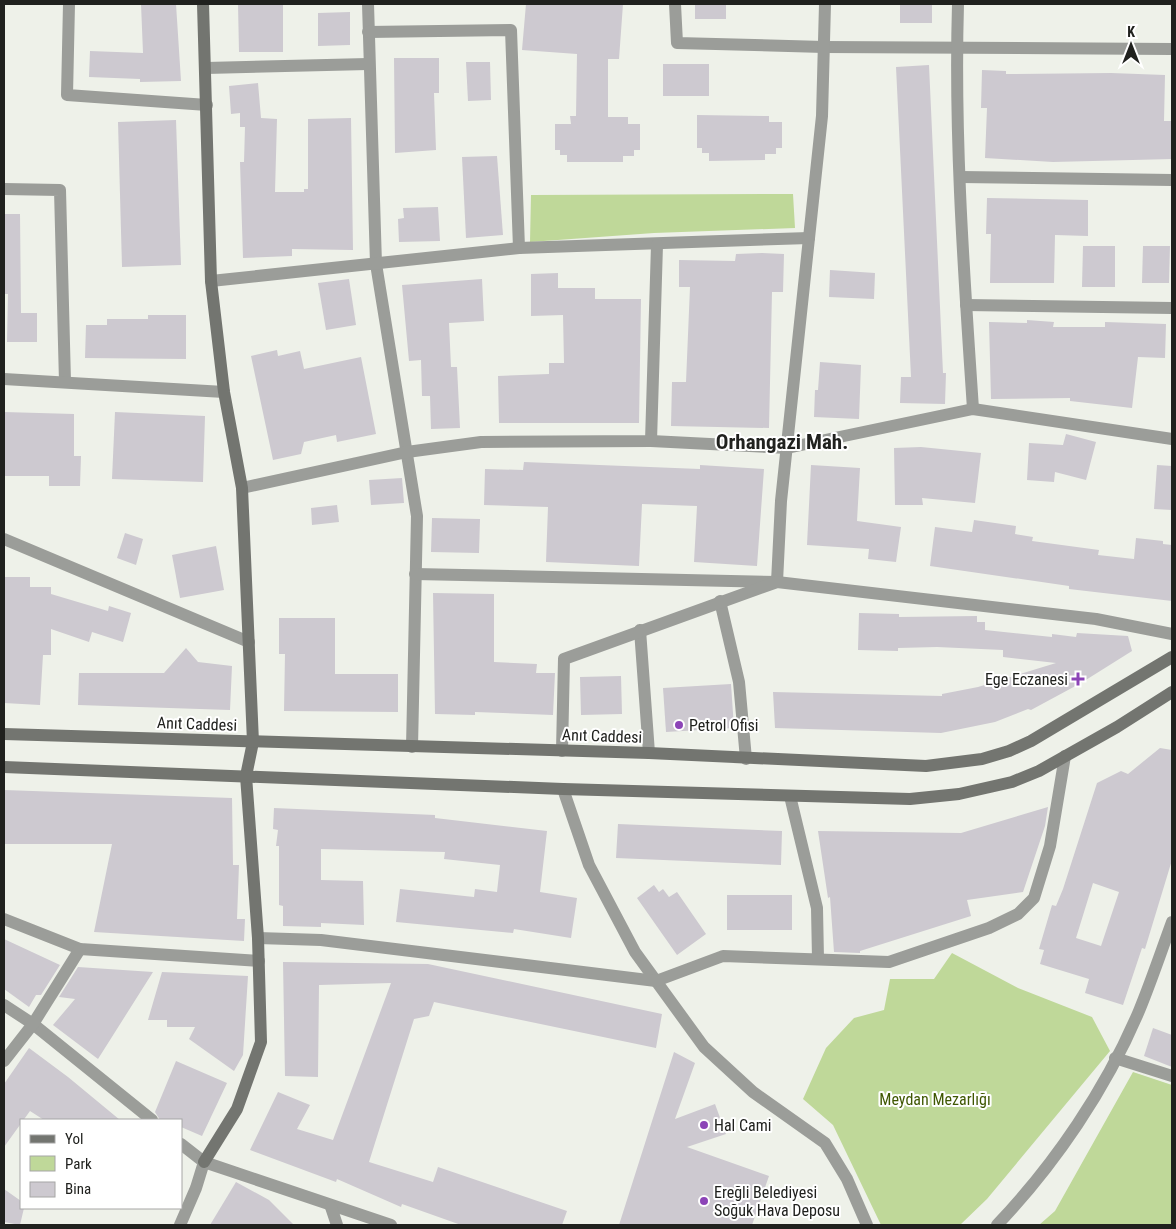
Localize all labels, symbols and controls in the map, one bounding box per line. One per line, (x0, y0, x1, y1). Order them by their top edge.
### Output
north arrow (1106, 20, 1156, 70)
text: K (1127, 24, 1135, 40)
district label: Orhangazi Mah. (716, 430, 848, 454)
place label: Ege Eczanesi (985, 670, 1068, 689)
marker: Ege Eczanesi (1072, 673, 1084, 685)
street label: Anıt Caddesi (157, 713, 237, 735)
place label: Petrol Ofisi (689, 716, 759, 735)
marker: Petrol Ofisi (673, 719, 685, 731)
street label: Anıt Caddesi (562, 725, 642, 747)
park label: Meydan Mezarlığı (879, 1090, 991, 1109)
place label: Hal Cami (714, 1116, 771, 1135)
legend (20, 1119, 182, 1209)
marker: Hal Cami (698, 1119, 710, 1131)
text: Yol (65, 1130, 83, 1148)
text: Park (65, 1155, 92, 1173)
text: Bina (65, 1180, 91, 1198)
place label: Ereğli Belediyesi Soğuk Hava Deposu (714, 1183, 840, 1220)
marker: Ereğli Belediyesi Soğuk Hava Deposu (698, 1195, 710, 1207)

